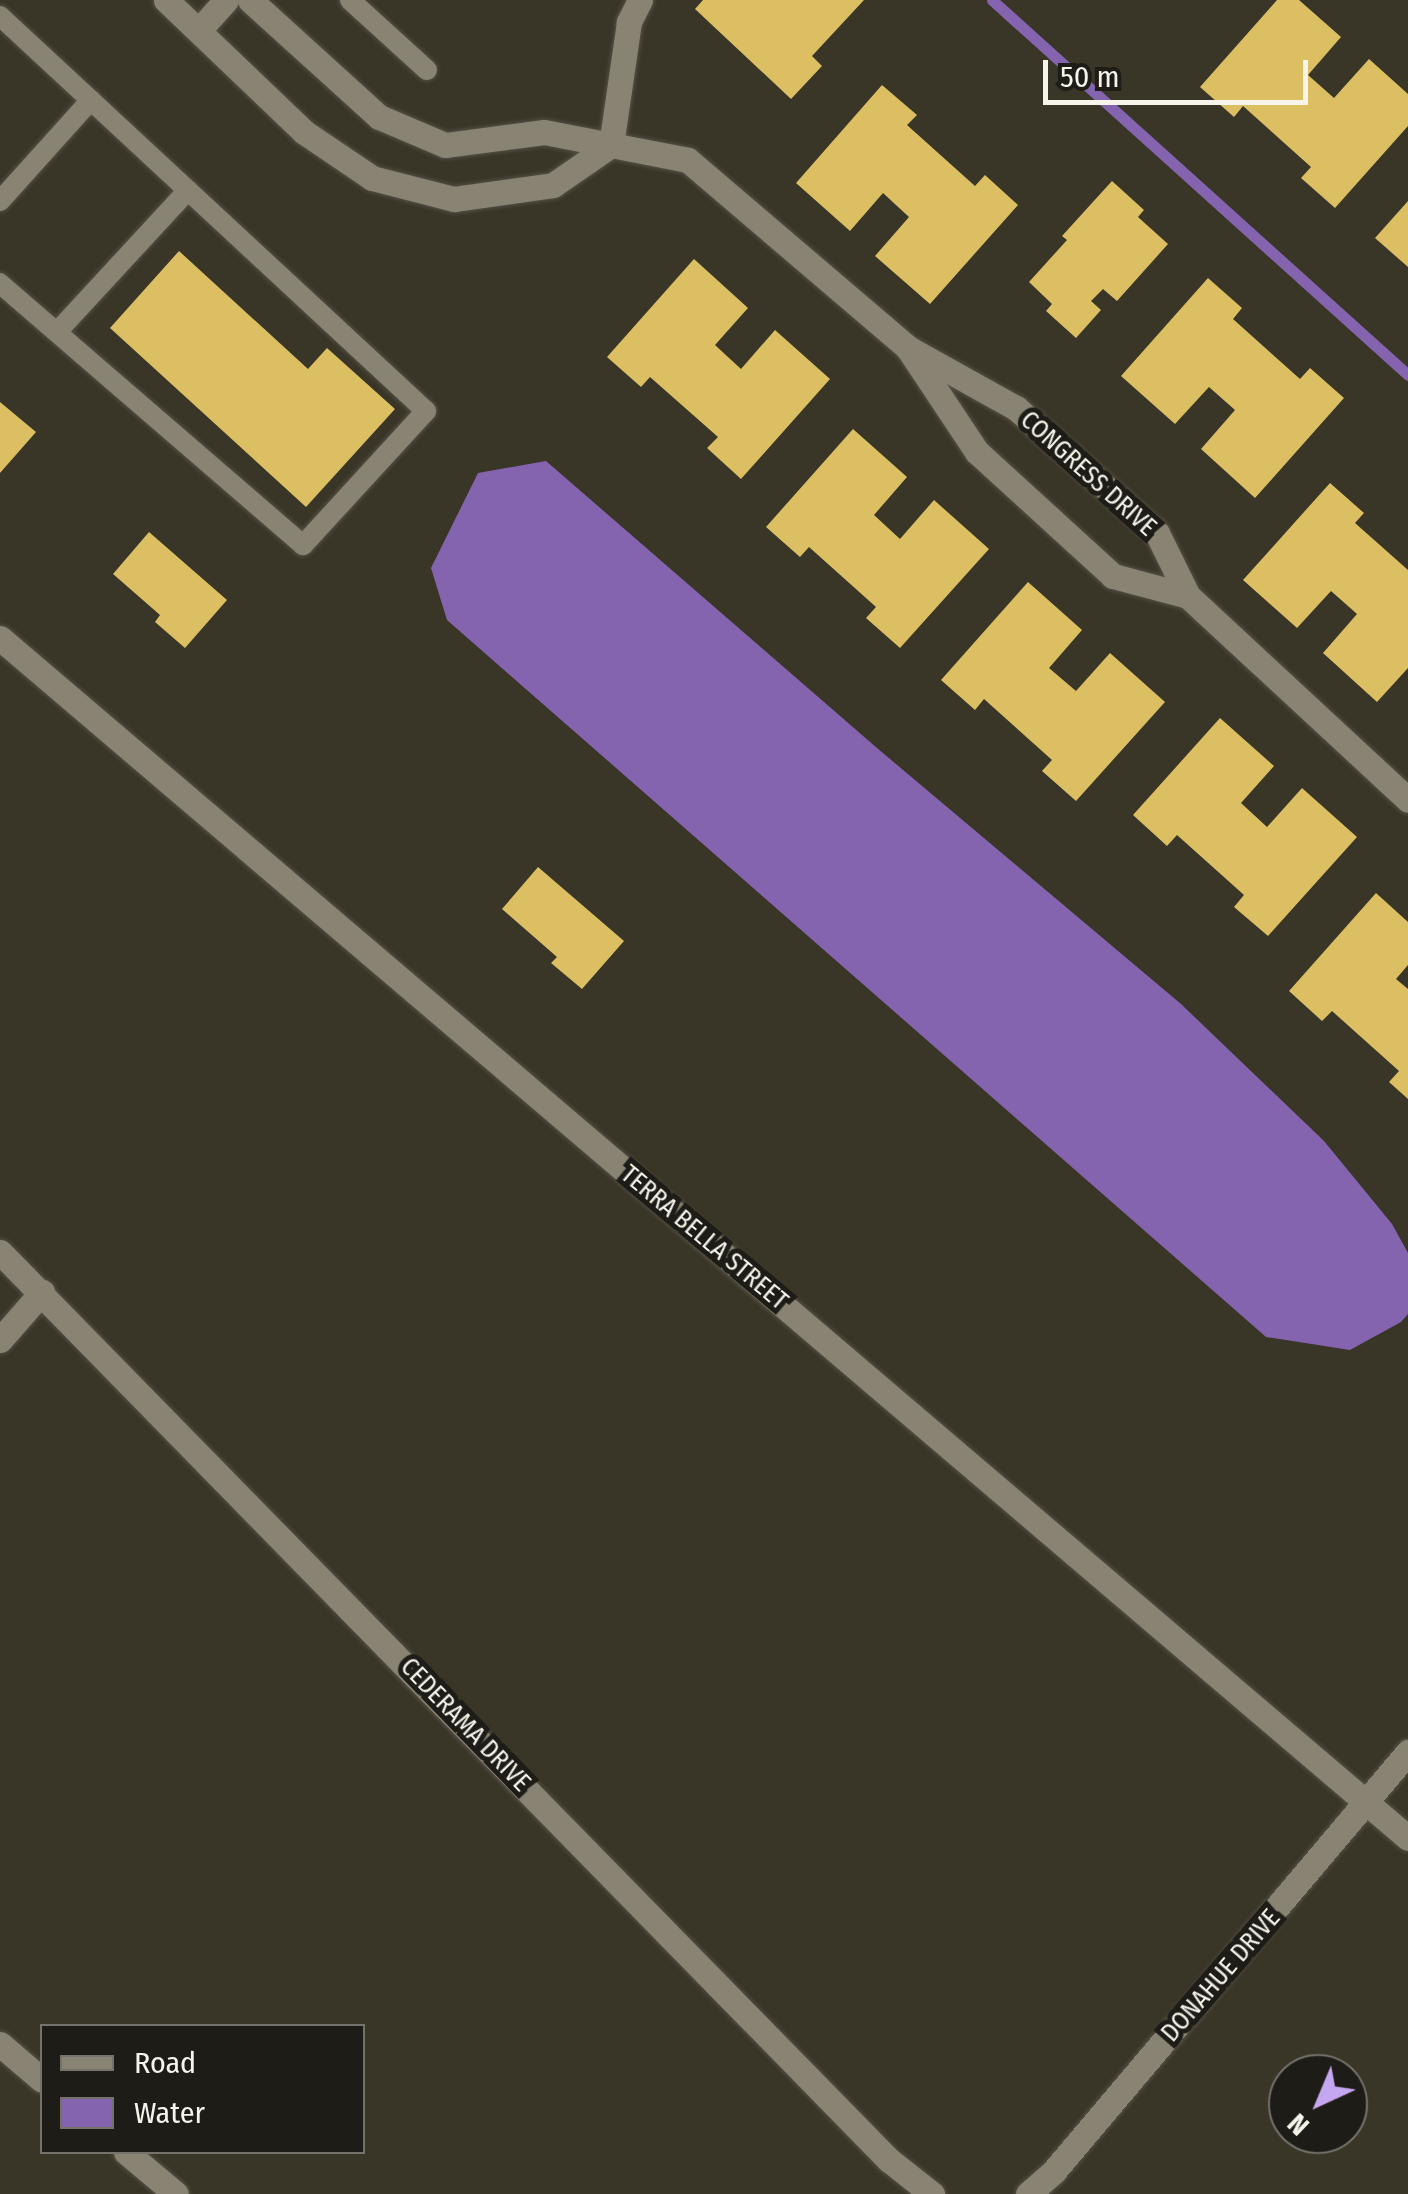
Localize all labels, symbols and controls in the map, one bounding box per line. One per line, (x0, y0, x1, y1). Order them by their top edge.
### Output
scale bar (1048, 40, 1313, 102)
text: 50 m (1060, 59, 1120, 95)
street label: CONGRESS DRIVE (1014, 405, 1162, 543)
street label: TERRA BELLA STREET (615, 1160, 793, 1316)
street label: CEDERAMA DRIVE (394, 1652, 536, 1798)
street label: DONAHUE DRIVE (1156, 1904, 1286, 2048)
legend (40, 2024, 365, 2154)
text: Road (134, 2045, 196, 2081)
north arrow (1268, 2054, 1368, 2154)
text: Water (134, 2095, 205, 2131)
text: N (1281, 2107, 1316, 2142)

